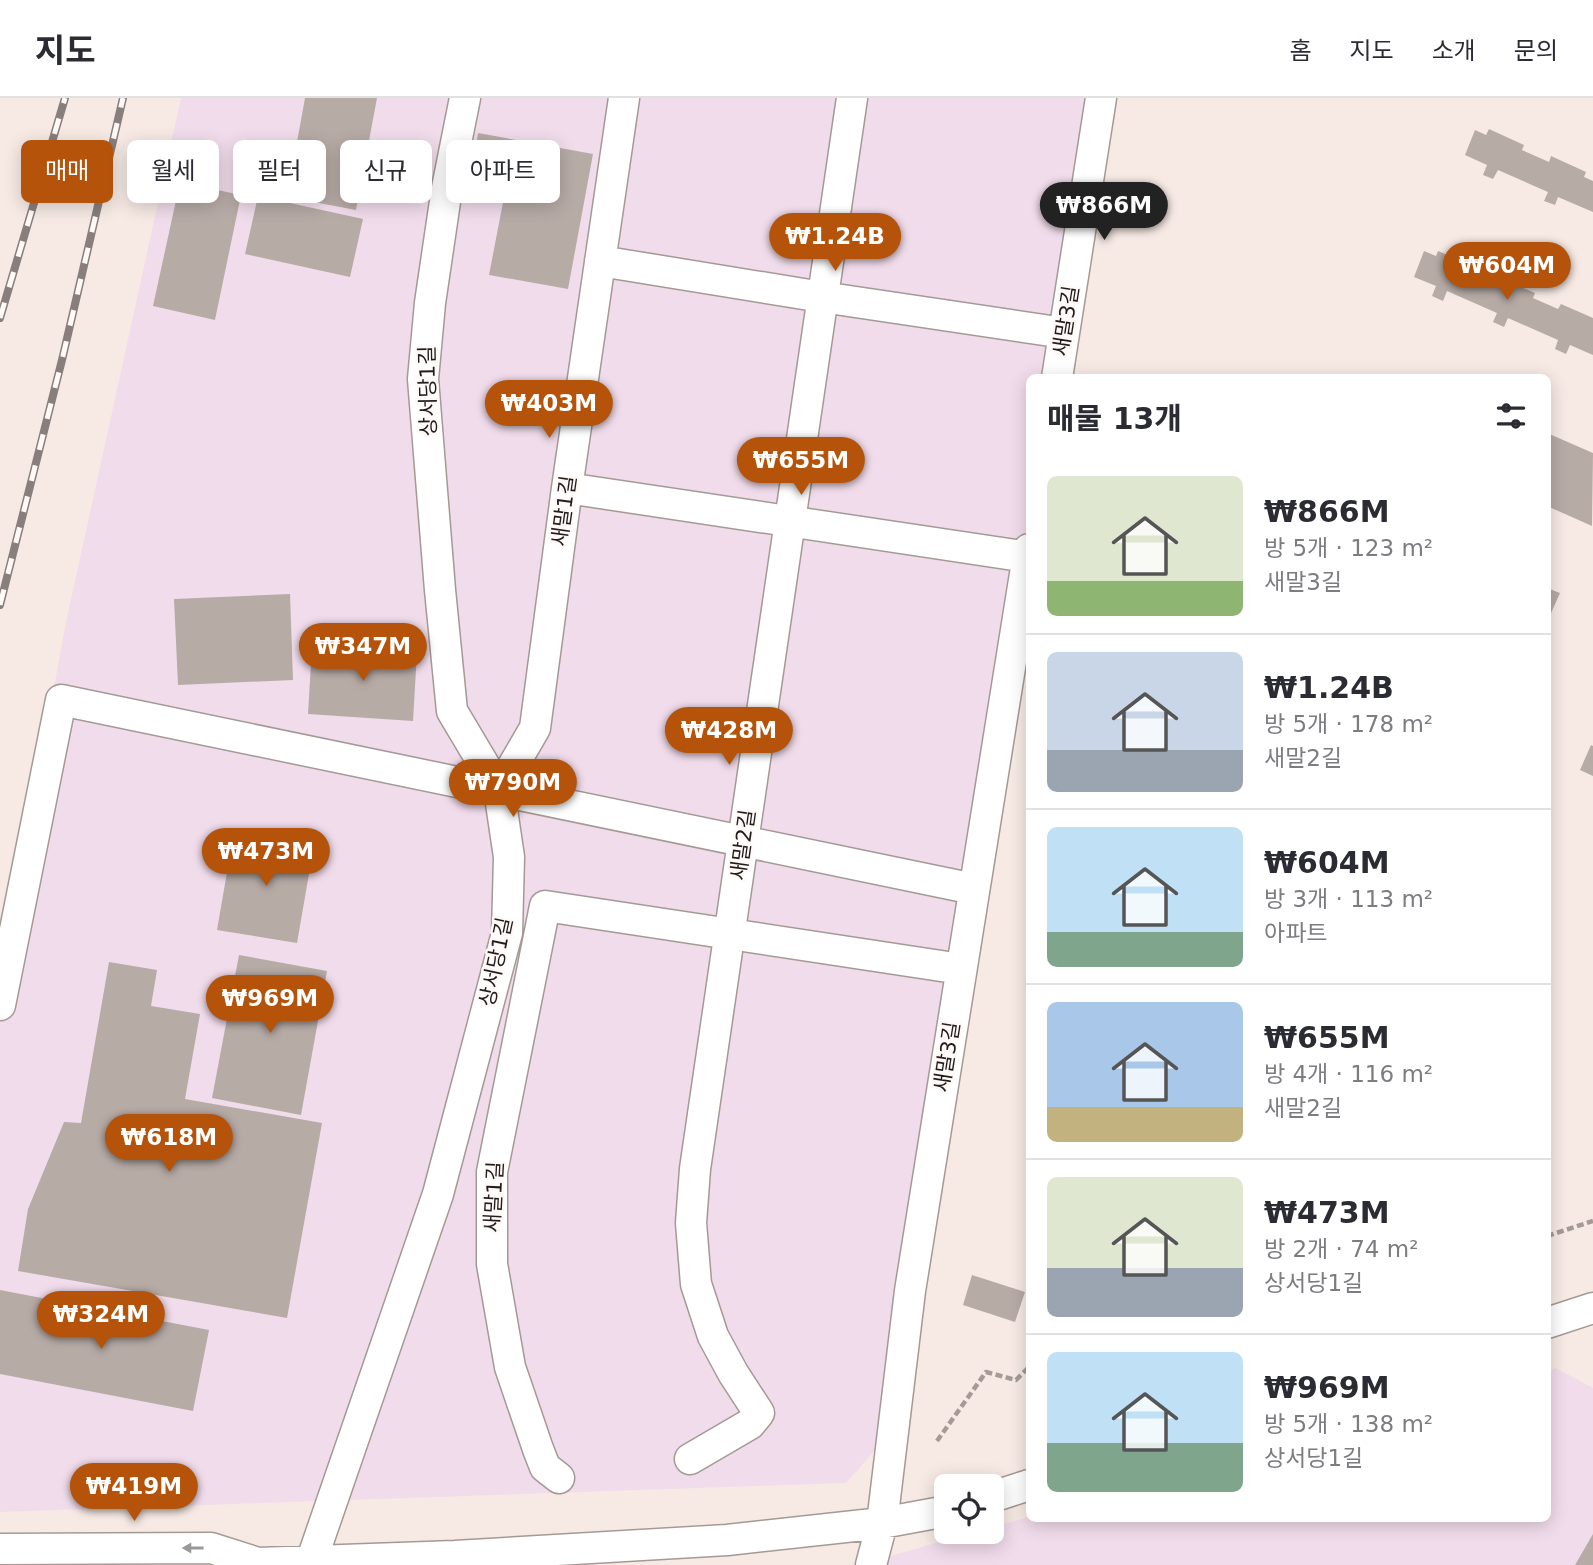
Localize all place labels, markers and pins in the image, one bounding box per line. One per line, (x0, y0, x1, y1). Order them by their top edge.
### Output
pin: ₩866M (1055, 183, 1153, 242)
pin: ₩1.24B (778, 214, 892, 273)
pin: ₩604M (1458, 242, 1556, 302)
pin: ₩403M (500, 380, 598, 440)
pin: ₩655M (752, 438, 850, 497)
pin: ₩347M (314, 624, 412, 683)
pin: ₩428M (680, 708, 778, 767)
pin: ₩790M (464, 760, 562, 819)
pin: ₩473M (217, 828, 315, 888)
pin: ₩969M (221, 976, 319, 1035)
pin: ₩618M (120, 1114, 218, 1174)
pin: ₩324M (52, 1292, 150, 1351)
pin: ₩419M (85, 1464, 183, 1523)

